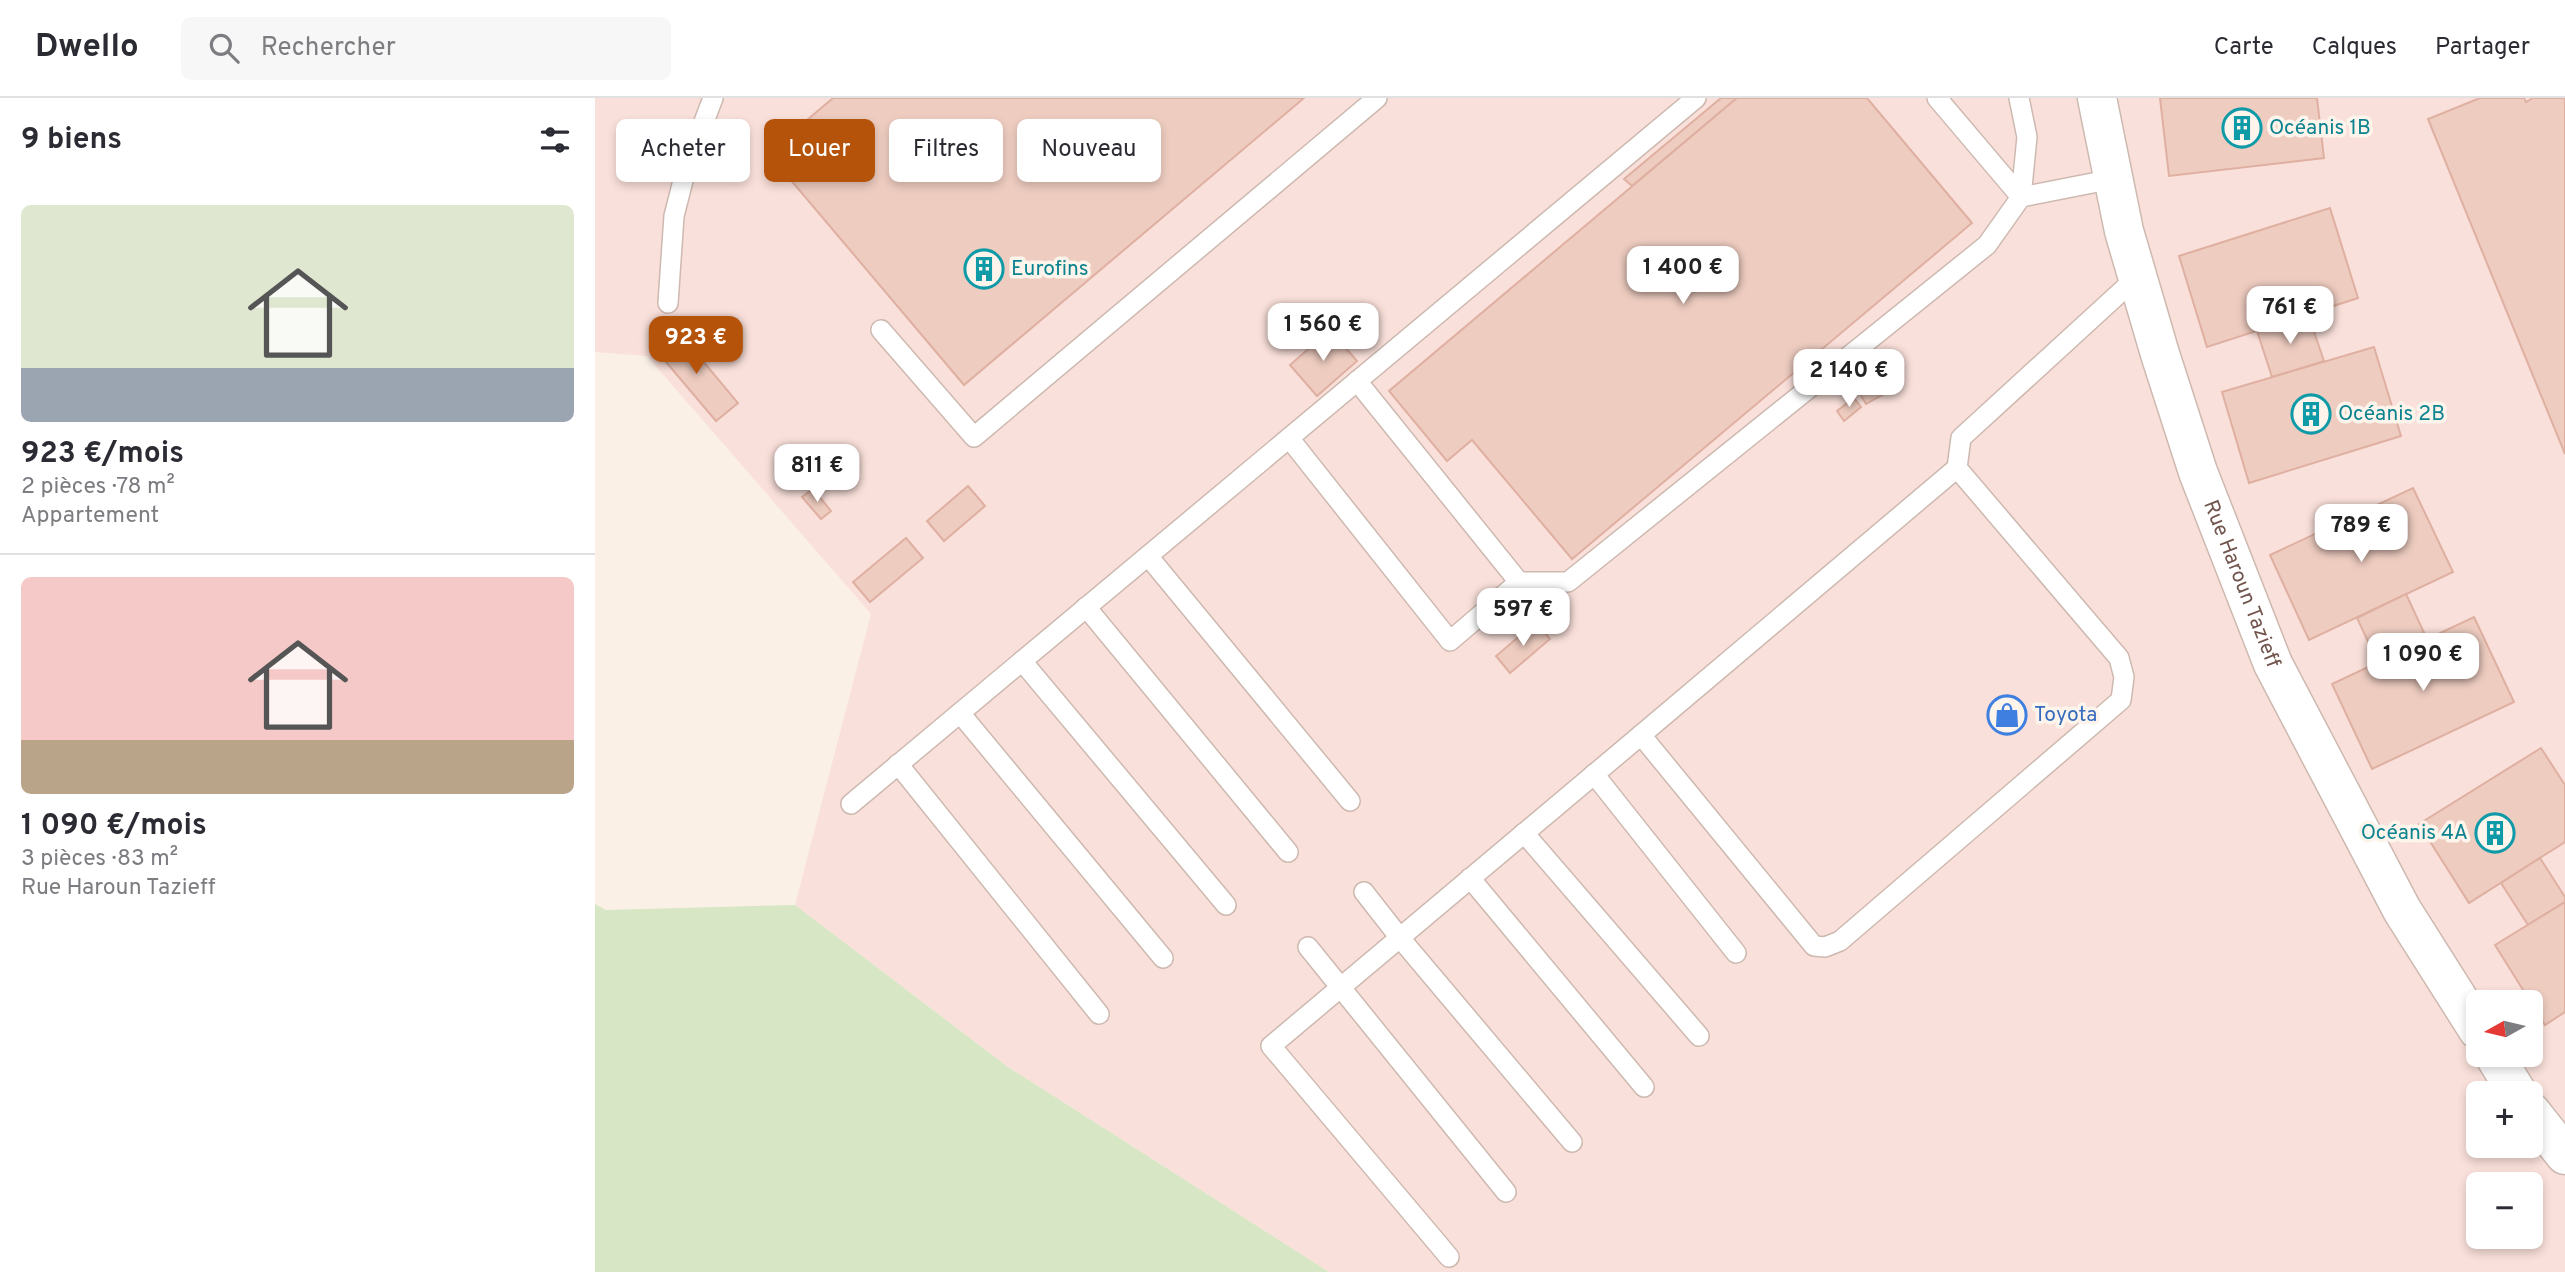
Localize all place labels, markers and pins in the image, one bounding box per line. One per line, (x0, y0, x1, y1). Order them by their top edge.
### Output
building icon: Océanis 1B (2221, 107, 2263, 149)
place label: Océanis 1B (2269, 115, 2371, 142)
pin: 1 400 € (1618, 246, 1748, 306)
building icon: Eurofins (963, 248, 1005, 290)
place label: Eurofins (1011, 256, 1089, 283)
pin: 761 € (2241, 286, 2339, 346)
pin: 1 560 € (1258, 303, 1388, 363)
pin: 923 € (647, 316, 745, 376)
pin: 2 140 € (1784, 350, 1914, 409)
building icon: Océanis 2B (2290, 393, 2332, 435)
place label: Océanis 2B (2338, 401, 2445, 428)
pin: 811 € (768, 444, 866, 504)
pin: 789 € (2312, 504, 2410, 564)
pin: 597 € (1474, 588, 1572, 648)
pin: 1 090 € (2358, 634, 2488, 693)
shop icon: Toyota (1986, 694, 2028, 736)
place label: Toyota (2034, 702, 2097, 729)
building icon: Océanis 4A (2474, 812, 2516, 854)
place label: Océanis 4A (2361, 820, 2468, 847)

